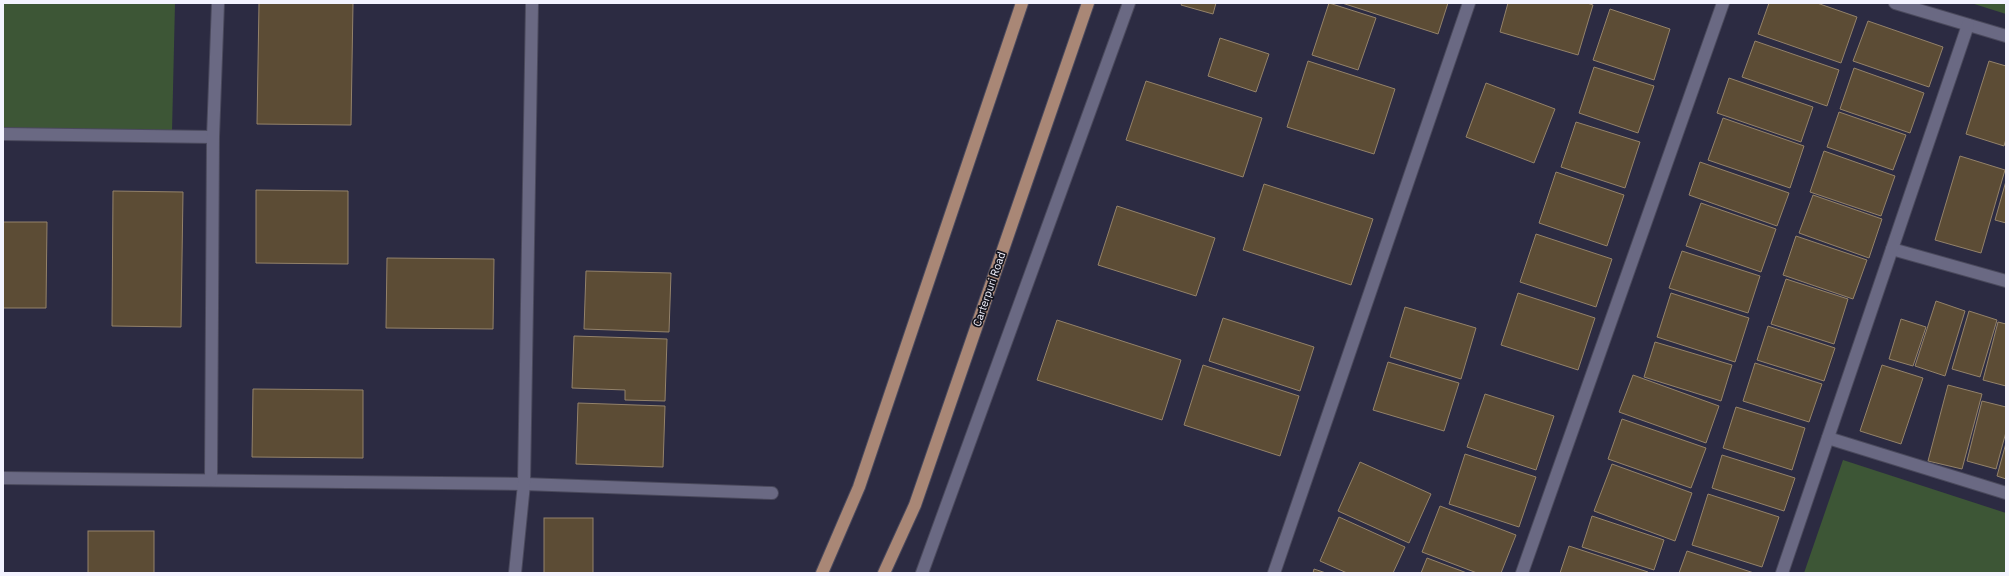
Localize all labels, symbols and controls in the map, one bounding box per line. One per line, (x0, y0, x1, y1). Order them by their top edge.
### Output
street label: Carterpuri Road (970, 250, 1008, 328)

